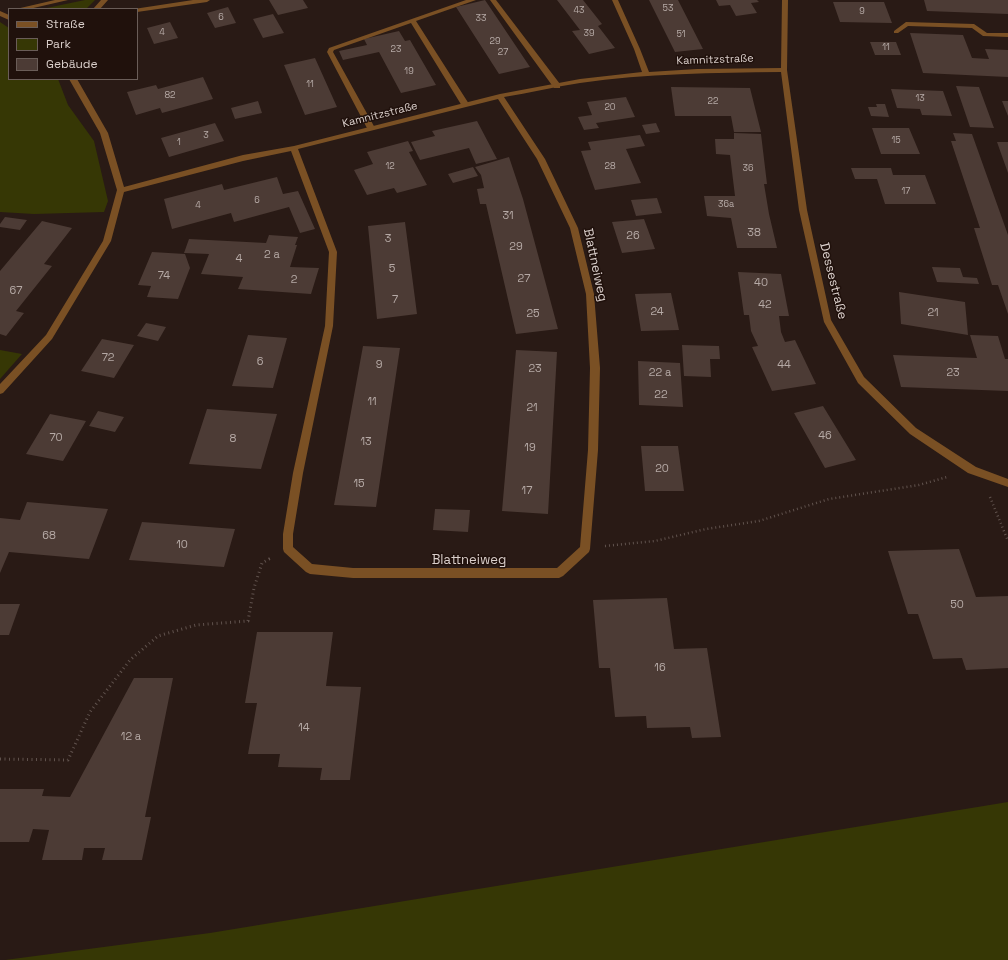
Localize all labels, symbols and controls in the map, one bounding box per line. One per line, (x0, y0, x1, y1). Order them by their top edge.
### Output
house number: 53 (663, 4, 673, 14)
house number: 43 (573, 6, 585, 16)
house number: 9 (859, 7, 865, 17)
legend (8, 8, 138, 80)
house number: 6 (218, 13, 224, 23)
house number: 33 (476, 14, 486, 24)
text: Straße (46, 16, 85, 32)
house number: 4 (159, 28, 165, 38)
house number: 39 (584, 29, 594, 39)
house number: 51 (676, 30, 686, 40)
text: Park (46, 36, 71, 52)
house number: 29 (490, 37, 500, 47)
house number: 11 (882, 43, 890, 53)
house number: 23 (391, 45, 401, 55)
house number: 27 (498, 48, 508, 58)
street label: Kamnitzstraße (676, 52, 754, 68)
text: Gebäude (46, 56, 98, 72)
house number: 19 (404, 67, 414, 77)
house number: 11 (306, 80, 314, 90)
house number: 82 (164, 91, 176, 101)
house number: 13 (915, 94, 925, 104)
house number: 22 (708, 97, 718, 107)
street label: Kamnitzstraße (341, 99, 419, 131)
house number: 20 (604, 103, 616, 113)
house number: 3 (203, 131, 209, 141)
house number: 15 (891, 136, 901, 146)
house number: 1 (177, 138, 181, 148)
house number: 12 (385, 162, 395, 172)
house number: 28 (604, 162, 616, 172)
house number: 36 (743, 164, 753, 174)
house number: 17 (902, 187, 910, 197)
house number: 6 (254, 196, 260, 206)
house number: 36a (718, 200, 734, 210)
house number: 4 (195, 201, 201, 211)
house number: 31 (502, 209, 514, 223)
house number: 38 (747, 226, 761, 240)
street label: Blattneiweg (580, 227, 610, 303)
house number: 26 (626, 229, 640, 243)
house number: 3 (385, 232, 391, 246)
house number: 29 (509, 240, 523, 254)
street label: Dessestraße (816, 241, 850, 321)
house number: 2 a (264, 248, 280, 262)
house number: 4 (236, 252, 242, 266)
house number: 5 (389, 262, 395, 276)
house number: 74 (158, 269, 170, 283)
house number: 27 (518, 272, 530, 286)
house number: 2 (291, 273, 297, 287)
house number: 40 (754, 276, 768, 290)
house number: 67 (10, 284, 22, 298)
house number: 7 (392, 293, 398, 307)
house number: 42 (758, 298, 772, 312)
house number: 24 (650, 305, 664, 319)
house number: 21 (927, 306, 939, 320)
house number: 25 (526, 307, 540, 321)
house number: 72 (102, 351, 114, 365)
house number: 6 (257, 355, 263, 369)
house number: 9 (376, 358, 382, 372)
house number: 44 (777, 358, 791, 372)
house number: 23 (528, 362, 542, 376)
house number: 22 a (649, 366, 671, 380)
house number: 23 (946, 366, 960, 380)
house number: 22 (654, 388, 668, 402)
house number: 11 (367, 395, 377, 409)
house number: 21 (526, 401, 538, 415)
house number: 46 (818, 429, 832, 443)
house number: 70 (49, 431, 63, 445)
house number: 8 (230, 432, 236, 446)
house number: 13 (360, 435, 372, 449)
house number: 19 (524, 441, 536, 455)
house number: 20 (655, 462, 669, 476)
house number: 15 (353, 477, 365, 491)
house number: 17 (522, 484, 532, 498)
house number: 68 (42, 529, 56, 543)
house number: 10 (176, 538, 188, 552)
street label: Blattneiweg (432, 552, 506, 568)
house number: 50 (950, 598, 964, 612)
house number: 16 (654, 661, 666, 675)
house number: 14 (298, 721, 310, 735)
house number: 12 a (121, 730, 141, 744)

